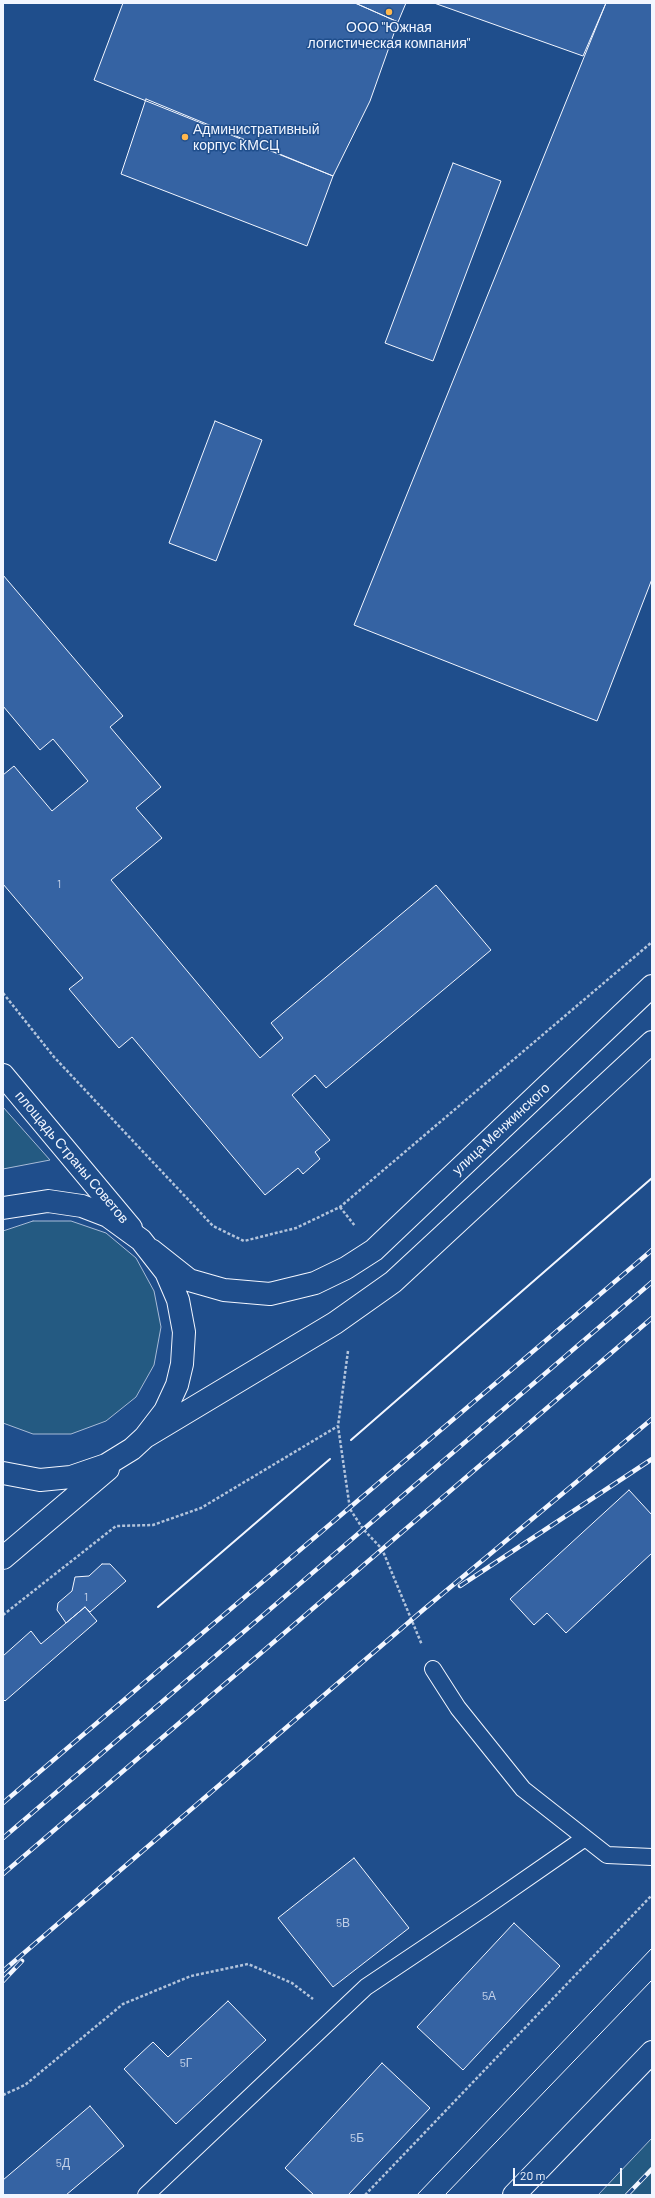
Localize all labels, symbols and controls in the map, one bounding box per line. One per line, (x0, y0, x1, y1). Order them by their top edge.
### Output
marker: ООО "Южная логистическая компания" (384, 7, 394, 17)
place label: ООО "Южная логистическая компания" (308, 19, 470, 52)
place label: Административный корпус КМСЦ (193, 121, 319, 154)
marker: Административный корпус КМСЦ (180, 132, 190, 142)
house number: 1 (57, 877, 61, 891)
street label: улица Менжинского (449, 1079, 553, 1179)
street label: площадь Страны Советов (12, 1087, 132, 1227)
house number: 1 (84, 1590, 88, 1604)
house number: 5В (336, 1916, 350, 1930)
house number: 5А (482, 1989, 496, 2003)
house number: 5Г (180, 2056, 192, 2070)
house number: 5Б (350, 2131, 364, 2145)
house number: 5Д (56, 2156, 70, 2170)
scale bar (515, 2160, 624, 2186)
text: 20 m (520, 2168, 546, 2182)

